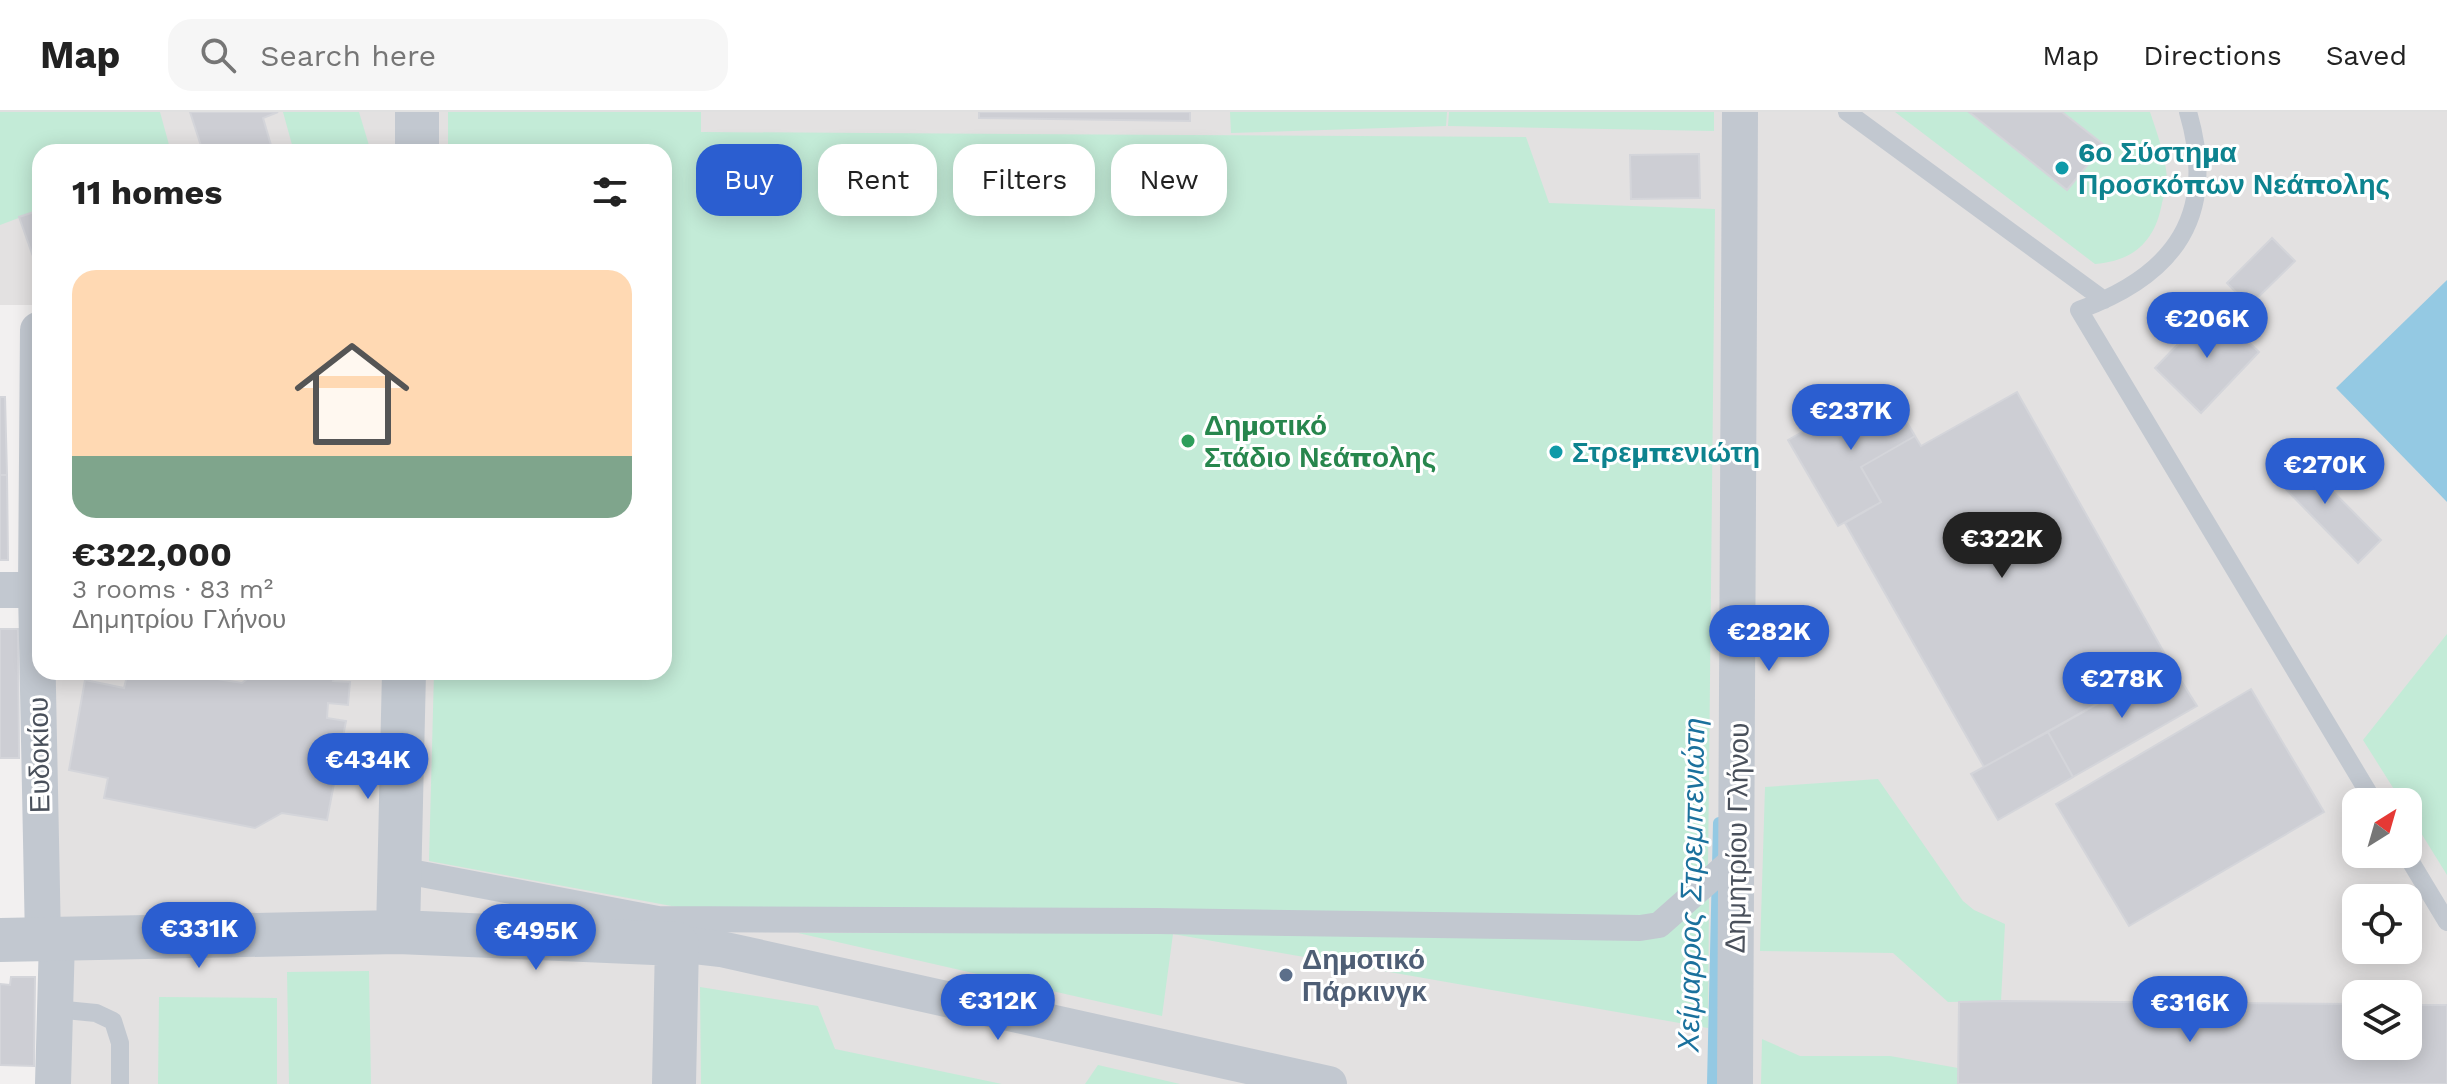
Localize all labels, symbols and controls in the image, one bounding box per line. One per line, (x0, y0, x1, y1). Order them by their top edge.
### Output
search box (168, 19, 728, 91)
text: Map (40, 33, 120, 77)
icon: search (196, 33, 240, 77)
text: Search here (260, 38, 436, 73)
text: Map (2042, 39, 2099, 72)
text: Directions (2143, 39, 2282, 72)
text: Saved (2326, 39, 2407, 72)
place label: 6ο Σύστημα Προσκόπων Νεάπολης (2078, 136, 2390, 201)
chip: Buy (696, 144, 802, 216)
chip: Rent (818, 144, 937, 216)
chip: Filters (953, 144, 1095, 216)
chip: New (1111, 144, 1227, 216)
marker: 6ο Σύστημα Προσκόπων Νεάπολης (2053, 159, 2071, 177)
icon: filters (588, 170, 632, 214)
text: 11 homes (72, 172, 222, 212)
pin: €206K (2151, 292, 2263, 360)
text: €206K (2165, 303, 2249, 333)
icon: home (280, 322, 424, 466)
pin: €237K (1795, 384, 1907, 452)
text: €237K (1810, 395, 1892, 425)
place label: Δημοτικό Στάδιο Νεάπολης (1204, 409, 1436, 474)
marker: Δημοτικό Στάδιο Νεάπολης (1179, 432, 1197, 450)
place label: Στρεμπενιώτη (1572, 436, 1760, 469)
pin: €270K (2269, 438, 2381, 506)
marker: Στρεμπενιώτη (1547, 443, 1565, 461)
text: €270K (2283, 449, 2367, 479)
pin: €322K (1946, 512, 2058, 580)
text: €322K (1961, 523, 2043, 553)
text: €322,000 (72, 534, 232, 574)
text: 3 rooms · 83 m² (72, 574, 273, 604)
text: Δημητρίου Γλήνου (72, 604, 286, 634)
pin: €282K (1713, 605, 1825, 673)
text: €282K (1727, 616, 1811, 646)
pin: €278K (2066, 652, 2178, 720)
text: €278K (2081, 663, 2163, 693)
street label: Ευδοκίου (21, 697, 57, 813)
water label: Χείμαρρος Στρεμπενιώτη (1671, 717, 1711, 1054)
street label: Δημητρίου Γλήνου (1718, 722, 1756, 954)
pin: €434K (312, 733, 424, 801)
text: €434K (325, 744, 411, 774)
north arrow (2342, 788, 2422, 868)
map controls (2342, 788, 2422, 1060)
button: locate (2342, 884, 2422, 964)
pin: €331K (143, 902, 255, 970)
pin: €495K (480, 904, 592, 972)
text: €331K (160, 913, 238, 943)
text: €495K (494, 915, 578, 945)
place label: Δημοτικό Πάρκινγκ (1302, 943, 1427, 1008)
marker: Δημοτικό Πάρκινγκ (1277, 966, 1295, 984)
pin: €312K (942, 974, 1054, 1042)
pin: €316K (2134, 976, 2246, 1044)
button: layers (2342, 980, 2422, 1060)
text: €312K (959, 985, 1037, 1015)
text: €316K (2151, 987, 2229, 1017)

